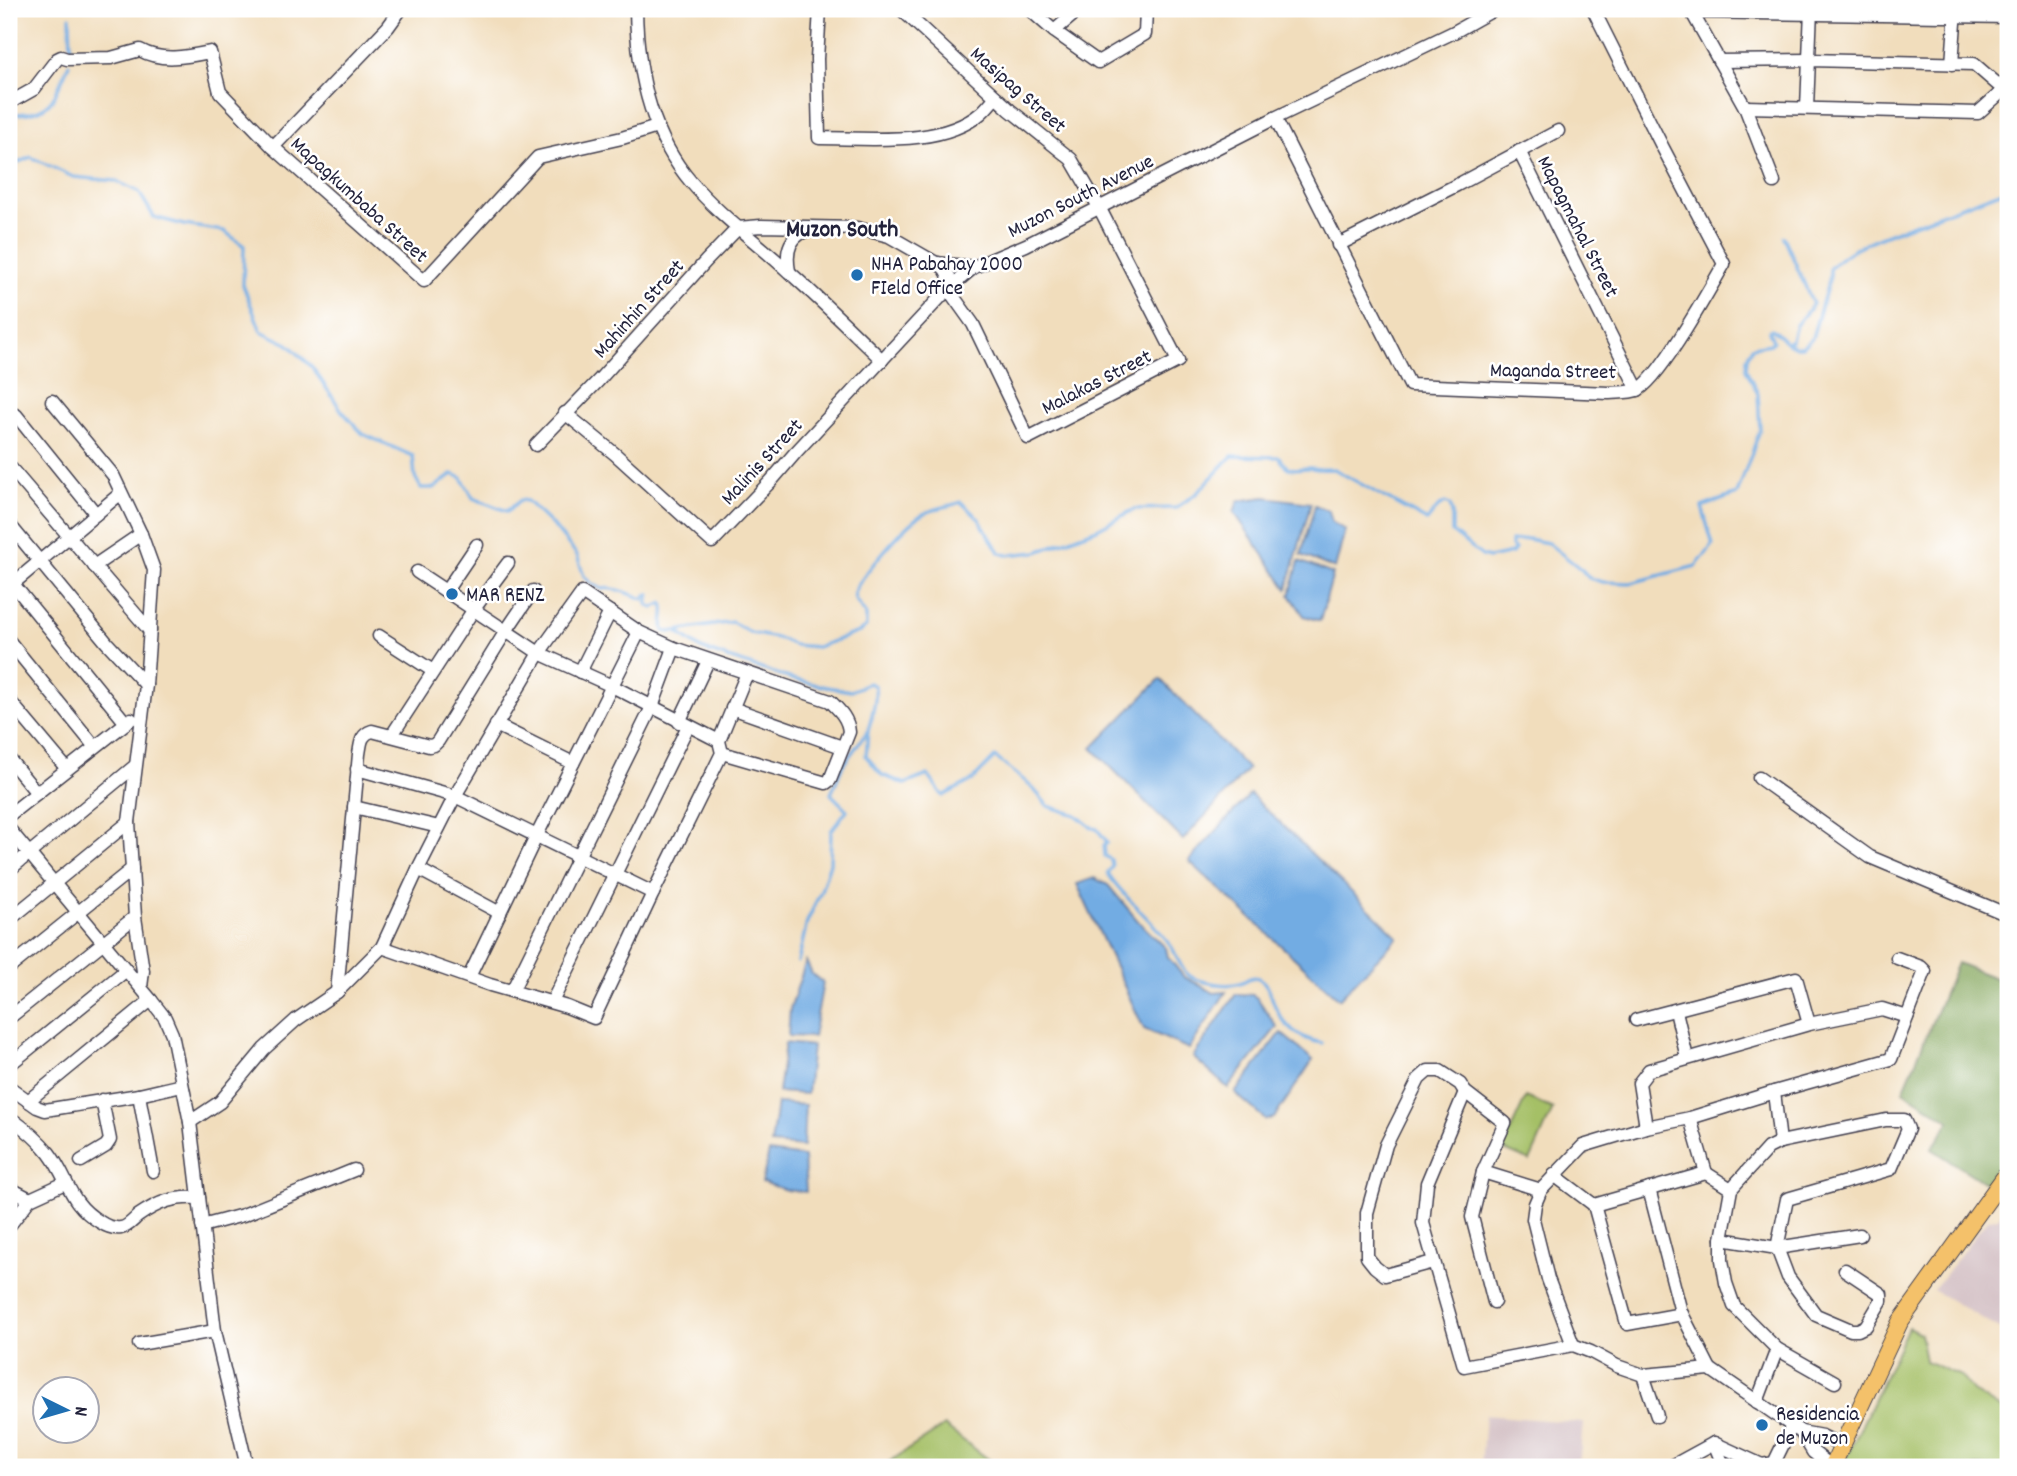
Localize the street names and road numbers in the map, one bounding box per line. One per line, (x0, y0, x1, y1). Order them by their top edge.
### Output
street label: Masipag Street (962, 41, 1072, 142)
street label: Mapagkumbaba Street (282, 131, 434, 272)
street label: Muzon South Avenue (1003, 148, 1160, 247)
street label: Mapagmahal Street (1528, 151, 1625, 304)
street label: Mahinhin Street (587, 254, 693, 366)
street label: Malakas Street (1037, 343, 1158, 424)
street label: Maganda Street (1489, 357, 1617, 389)
street label: Malinis Street (715, 413, 812, 513)

